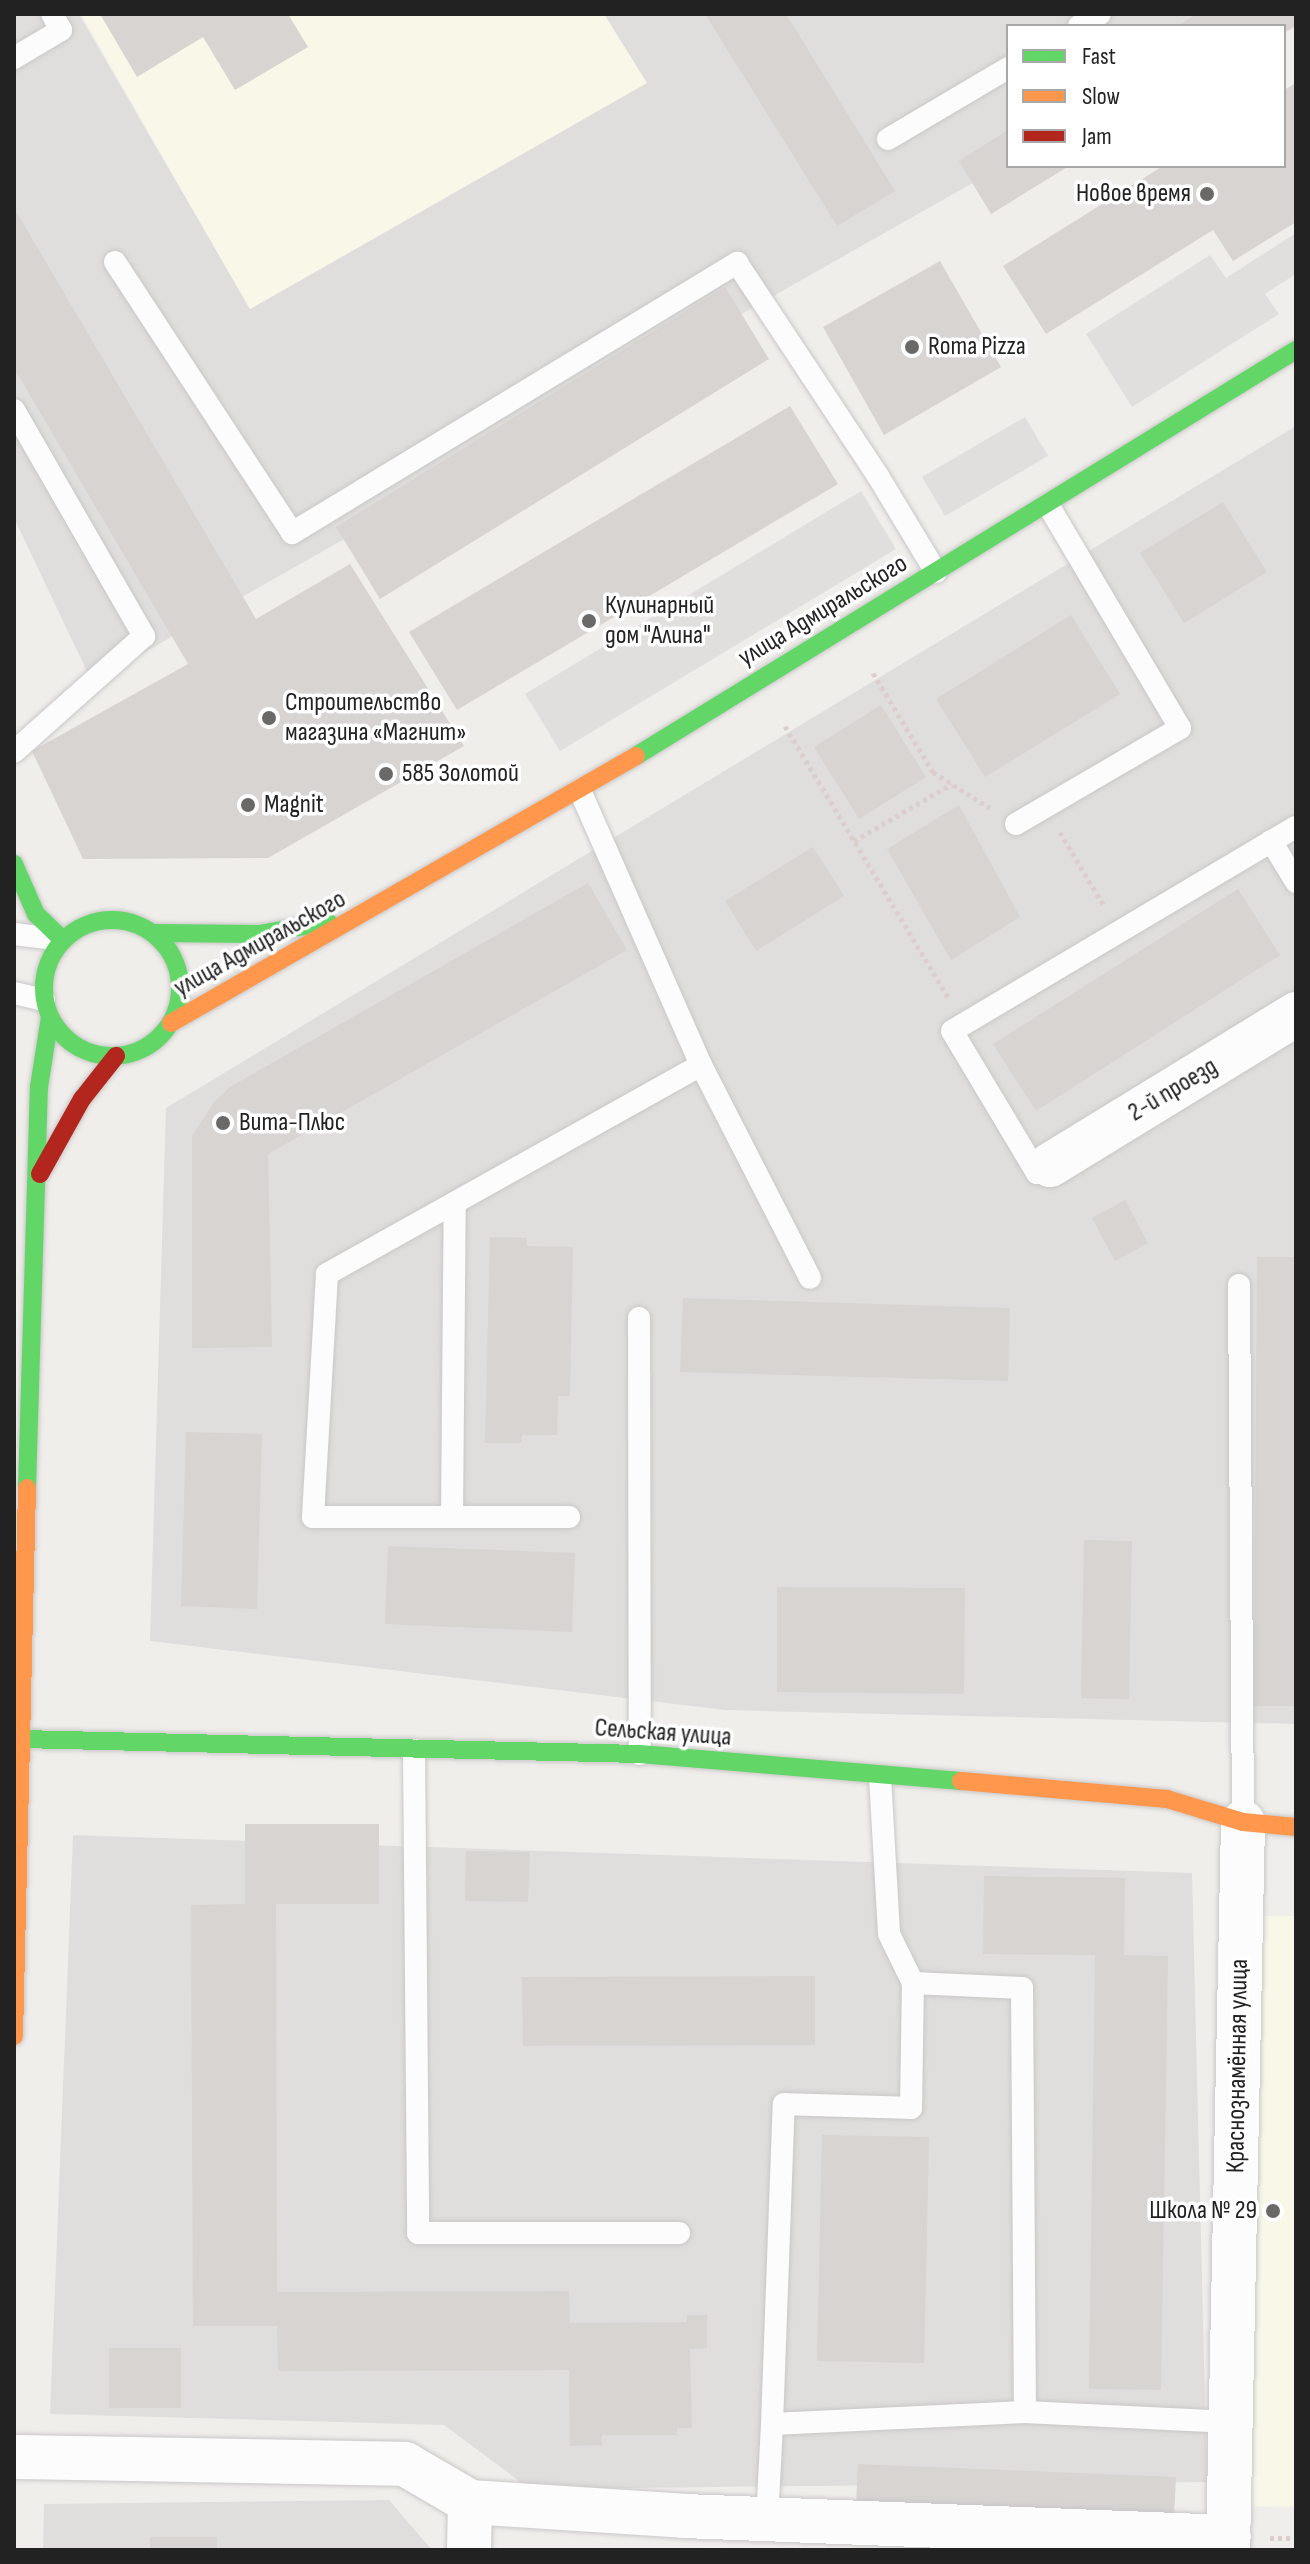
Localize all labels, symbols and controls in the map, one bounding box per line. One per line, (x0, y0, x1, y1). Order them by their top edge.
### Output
legend (1006, 24, 1286, 168)
text: Fast (1082, 42, 1116, 71)
text: Slow (1082, 82, 1120, 111)
text: Jam (1082, 122, 1112, 151)
place label: Новое время (1076, 178, 1191, 210)
marker: Новое время (1198, 185, 1216, 203)
place label: Roma Pizza (928, 331, 1026, 363)
marker: Roma Pizza (903, 338, 921, 356)
street label: улица Адмиральского (733, 548, 913, 674)
place label: Кулинарный дом "Алина" (605, 590, 714, 652)
marker: Кулинарный дом "Алина" (580, 612, 598, 630)
place label: Строительство магазина «Магнит» (285, 687, 467, 748)
marker: Строительство магазина «Магнит» (260, 709, 278, 727)
place label: 585 Золотой (402, 758, 519, 790)
marker: 585 Золотой (377, 765, 395, 783)
place label: Magnit (264, 789, 324, 821)
marker: Magnit (239, 796, 257, 814)
street label: улица Адмиральского (169, 884, 351, 1004)
street label: 2-й проезд (1123, 1051, 1223, 1129)
place label: Вита-Плюс (239, 1107, 345, 1139)
marker: Вита-Плюс (214, 1114, 232, 1132)
street label: Сельская улица (594, 1713, 732, 1753)
street label: Краснознамённая улица (1221, 1959, 1255, 2173)
place label: Школа № 29 (1149, 2195, 1257, 2227)
marker: Школа № 29 (1264, 2202, 1282, 2220)

